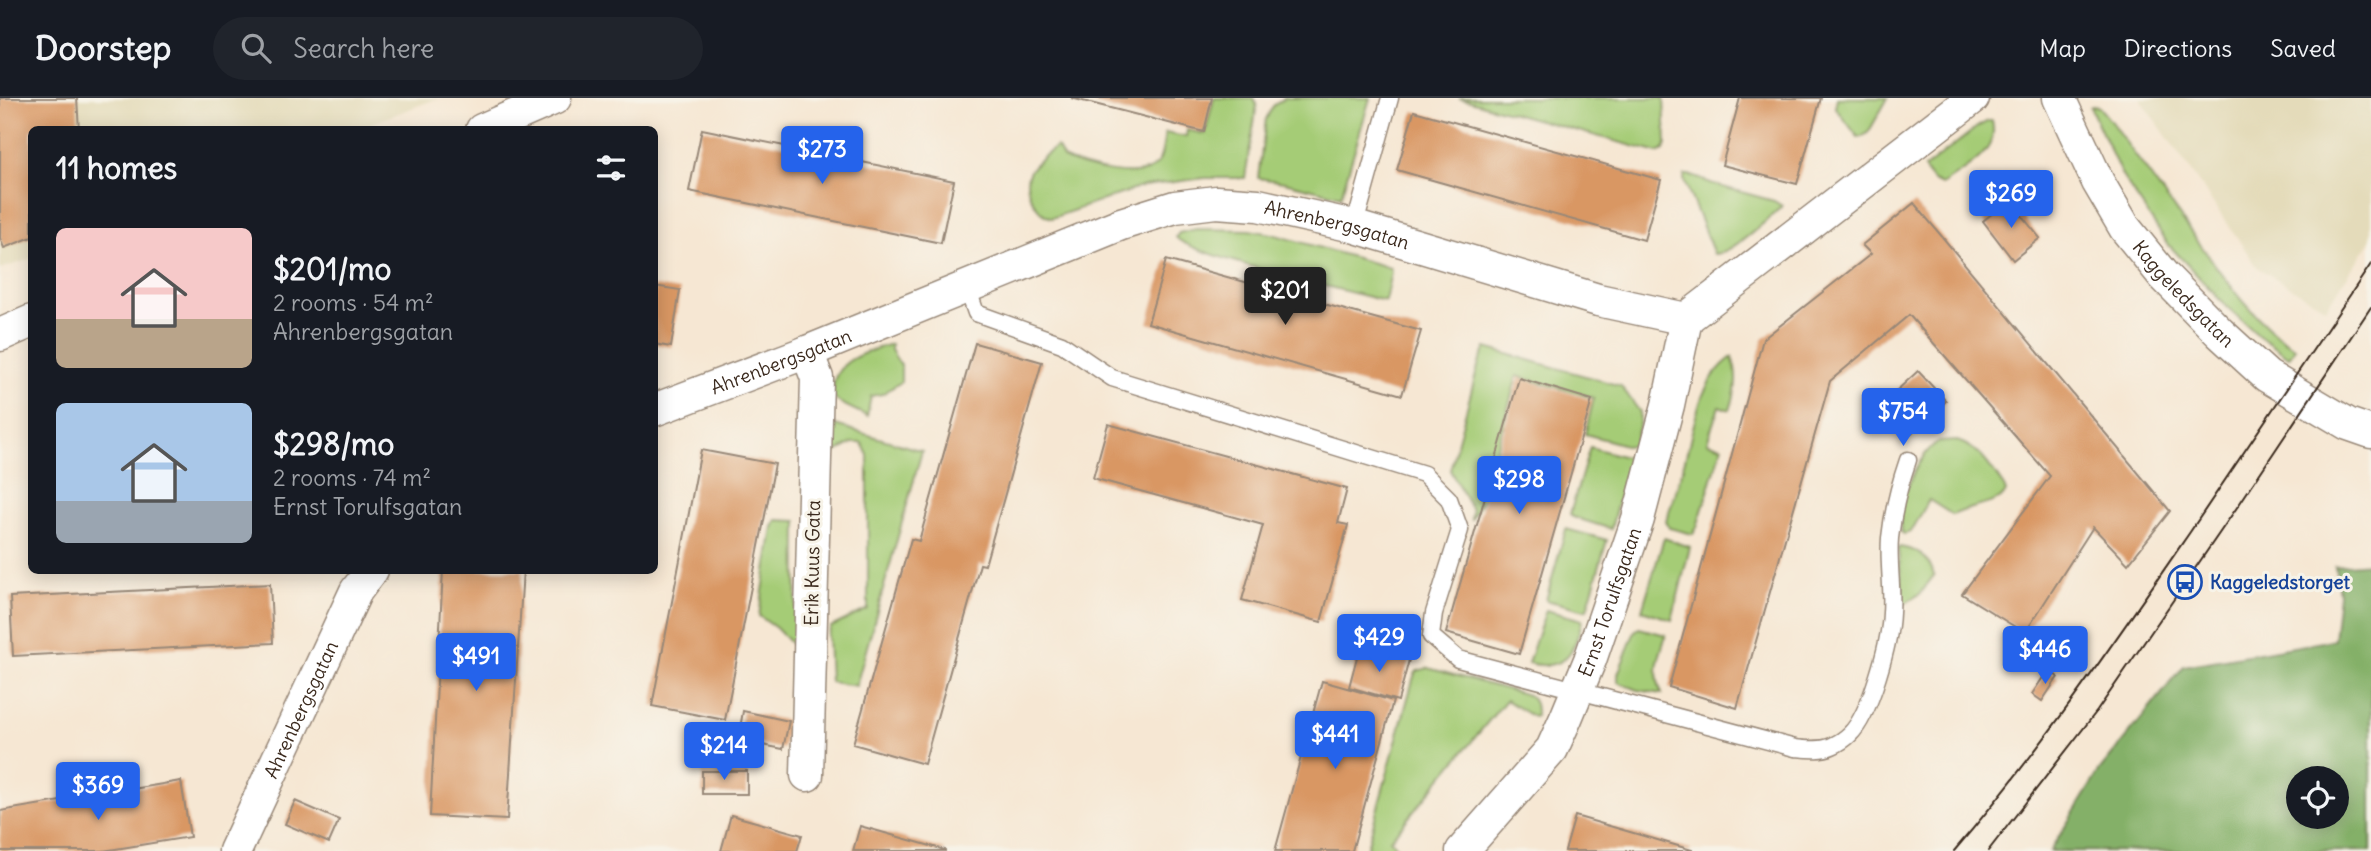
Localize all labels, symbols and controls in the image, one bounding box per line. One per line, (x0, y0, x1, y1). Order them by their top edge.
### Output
search box (213, 17, 703, 80)
text: Doorstep (35, 27, 171, 69)
icon: search (237, 29, 275, 67)
text: Search here (293, 32, 434, 65)
text: Map (2039, 33, 2086, 63)
text: Directions (2124, 33, 2232, 63)
text: Saved (2270, 33, 2336, 63)
pin: $273 (781, 126, 863, 186)
text: $273 (797, 134, 847, 163)
text: 11 homes (56, 149, 177, 187)
icon: filters (592, 149, 630, 187)
pin: $269 (1970, 170, 2052, 230)
text: $269 (1985, 178, 2037, 207)
street label: Ahrenbergsgatan (1262, 195, 1412, 255)
street label: Kaggeledsgatan (2128, 235, 2239, 352)
text: $201/mo (273, 250, 391, 288)
icon: home (112, 256, 196, 340)
pin: $201 (1244, 268, 1326, 327)
text: $201 (1260, 275, 1310, 304)
text: 2 rooms · 54 m² (273, 288, 434, 317)
text: Ahrenbergsgatan (273, 317, 453, 346)
street label: Ahrenbergsgatan (707, 323, 855, 399)
pin: $754 (1862, 388, 1944, 448)
text: $754 (1878, 396, 1928, 425)
text: $298/mo (273, 425, 394, 463)
icon: home (112, 431, 196, 515)
pin: $298 (1478, 456, 1560, 516)
text: 2 rooms · 74 m² (273, 463, 431, 492)
text: $298 (1493, 464, 1545, 493)
text: Ernst Torulfsgatan (273, 492, 462, 521)
street label: Erik Kuus Gata (799, 500, 825, 626)
street label: Ernst Torulfsgatan (1572, 524, 1646, 680)
bus stop icon: Kaggeledstorget (2166, 563, 2204, 601)
place label: Kaggeledstorget (2210, 570, 2351, 594)
pin: $429 (1338, 614, 1420, 674)
text: $429 (1353, 622, 1405, 651)
pin: $446 (2004, 626, 2086, 686)
pin: $491 (435, 634, 517, 693)
text: $446 (2019, 634, 2071, 663)
street label: Ahrenbergsgatan (259, 637, 343, 782)
text: $491 (452, 641, 500, 670)
pin: $441 (1294, 712, 1376, 771)
text: $441 (1311, 719, 1359, 748)
pin: $214 (683, 722, 765, 782)
text: $214 (700, 730, 748, 759)
pin: $369 (57, 762, 139, 822)
map controls (2286, 766, 2349, 829)
button: locate (2286, 766, 2349, 829)
text: $369 (72, 770, 124, 799)

